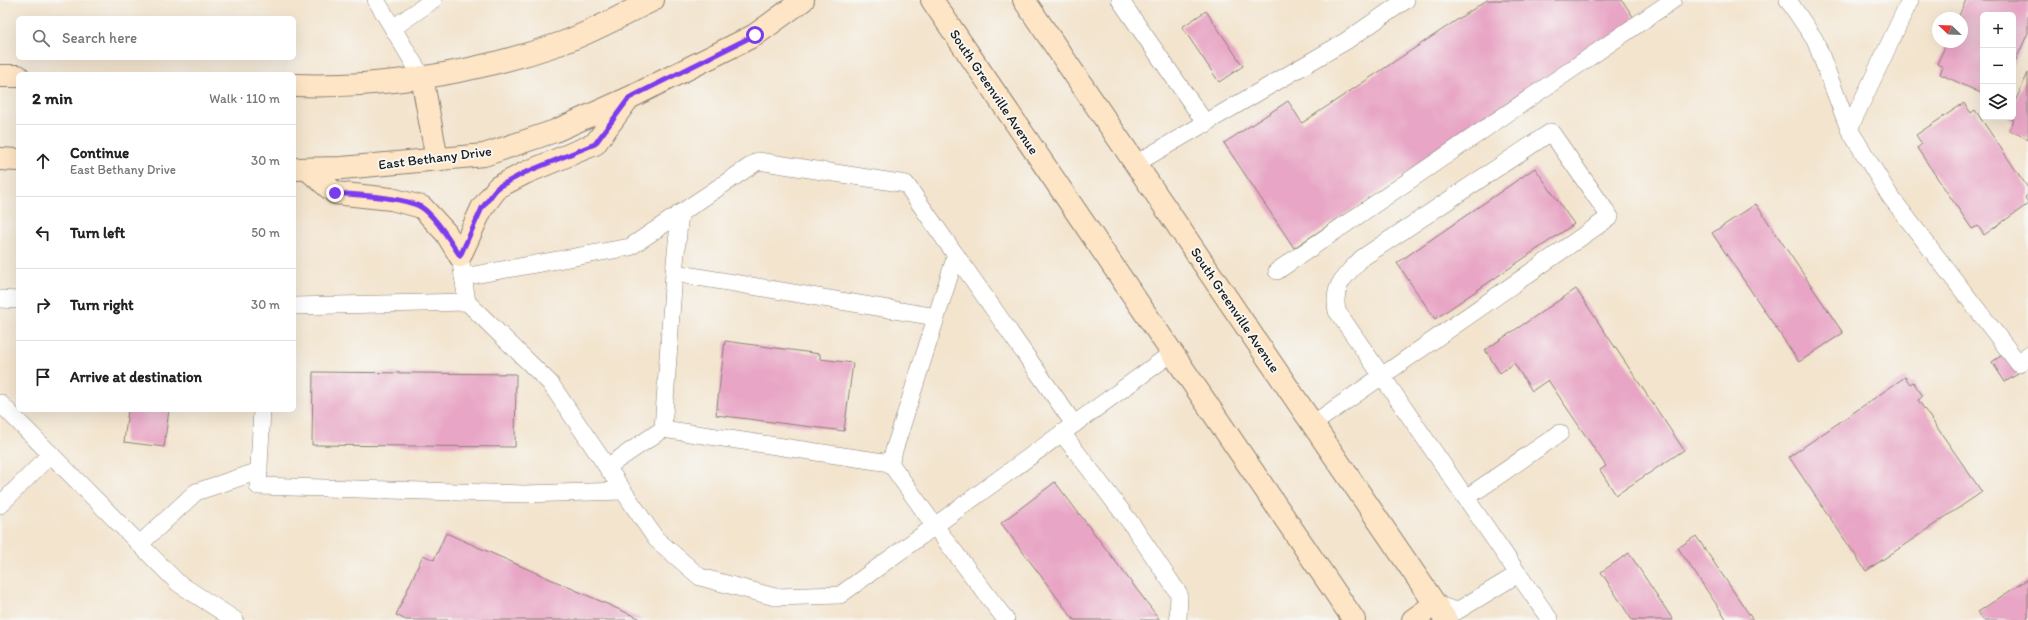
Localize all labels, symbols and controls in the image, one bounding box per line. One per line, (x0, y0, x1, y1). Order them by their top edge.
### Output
north arrow (1932, 12, 1968, 48)
map controls (1980, 12, 2016, 120)
button: + (1980, 12, 2016, 48)
search box (16, 16, 296, 60)
route start (746, 26, 764, 44)
street label: South Greenville Avenue (946, 26, 1042, 158)
icon: search (30, 27, 52, 49)
text: Search here (62, 29, 137, 47)
button: − (1980, 48, 2016, 84)
button: layers (1980, 84, 2016, 120)
text: 2 min (32, 88, 72, 108)
text: Walk · 110 m (209, 91, 280, 106)
street label: East Bethany Drive (377, 143, 493, 173)
text: Continue (70, 144, 129, 162)
icon: ahead (32, 150, 54, 172)
text: 30 m (251, 153, 280, 168)
text: East Bethany Drive (70, 162, 176, 177)
route end (326, 184, 344, 202)
icon: left (32, 222, 54, 244)
text: Turn left (70, 224, 125, 242)
text: 50 m (251, 225, 280, 240)
street label: South Greenville Avenue (1187, 244, 1283, 376)
icon: right (32, 294, 54, 316)
text: Turn right (70, 296, 134, 314)
text: 30 m (251, 297, 280, 312)
icon: arrive (32, 366, 54, 388)
text: Arrive at destination (70, 368, 202, 386)

